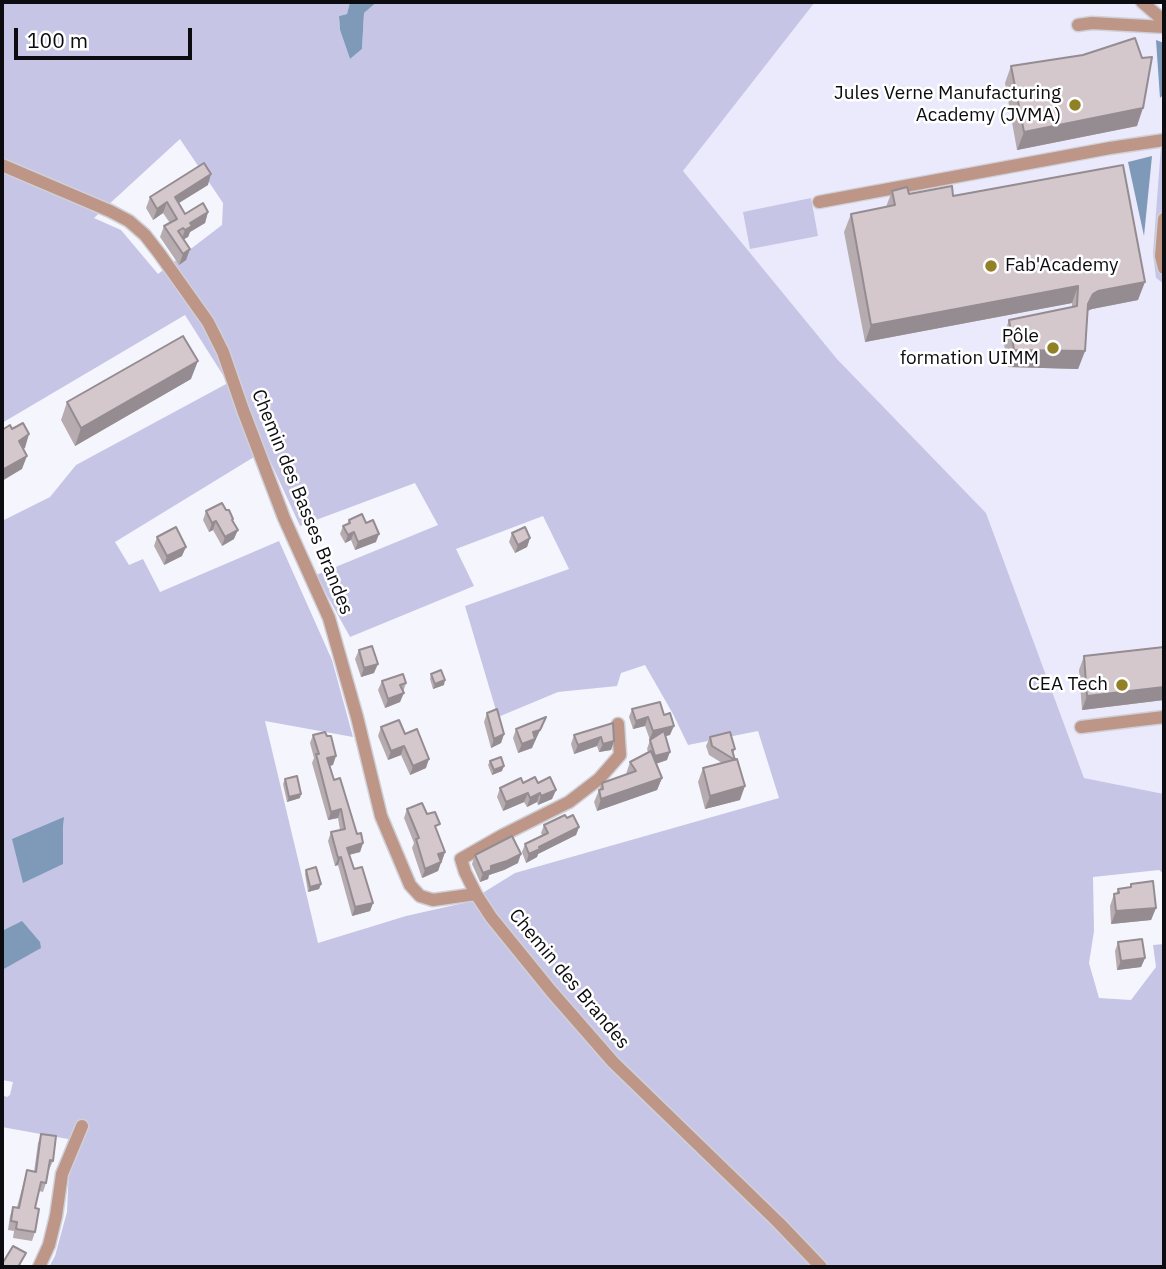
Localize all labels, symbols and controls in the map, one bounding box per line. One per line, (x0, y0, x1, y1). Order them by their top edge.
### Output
scale bar (18, 14, 196, 58)
text: 100 m (27, 26, 88, 54)
place label: Jules Verne Manufacturing Academy (JVMA) (834, 83, 1061, 127)
marker: Jules Verne Manufacturing Academy (JVMA) (1067, 97, 1083, 113)
place label: Fab'Academy (1005, 255, 1119, 277)
marker: Fab'Academy (983, 258, 999, 274)
place label: Pôle formation UIMM (900, 326, 1039, 370)
marker: Pôle formation UIMM (1045, 340, 1061, 356)
street label: Chemin des Basses Brandes (246, 386, 358, 618)
place label: CEA Tech (1028, 674, 1108, 696)
marker: CEA Tech (1114, 677, 1130, 693)
street label: Chemin des Brandes (504, 904, 634, 1054)

